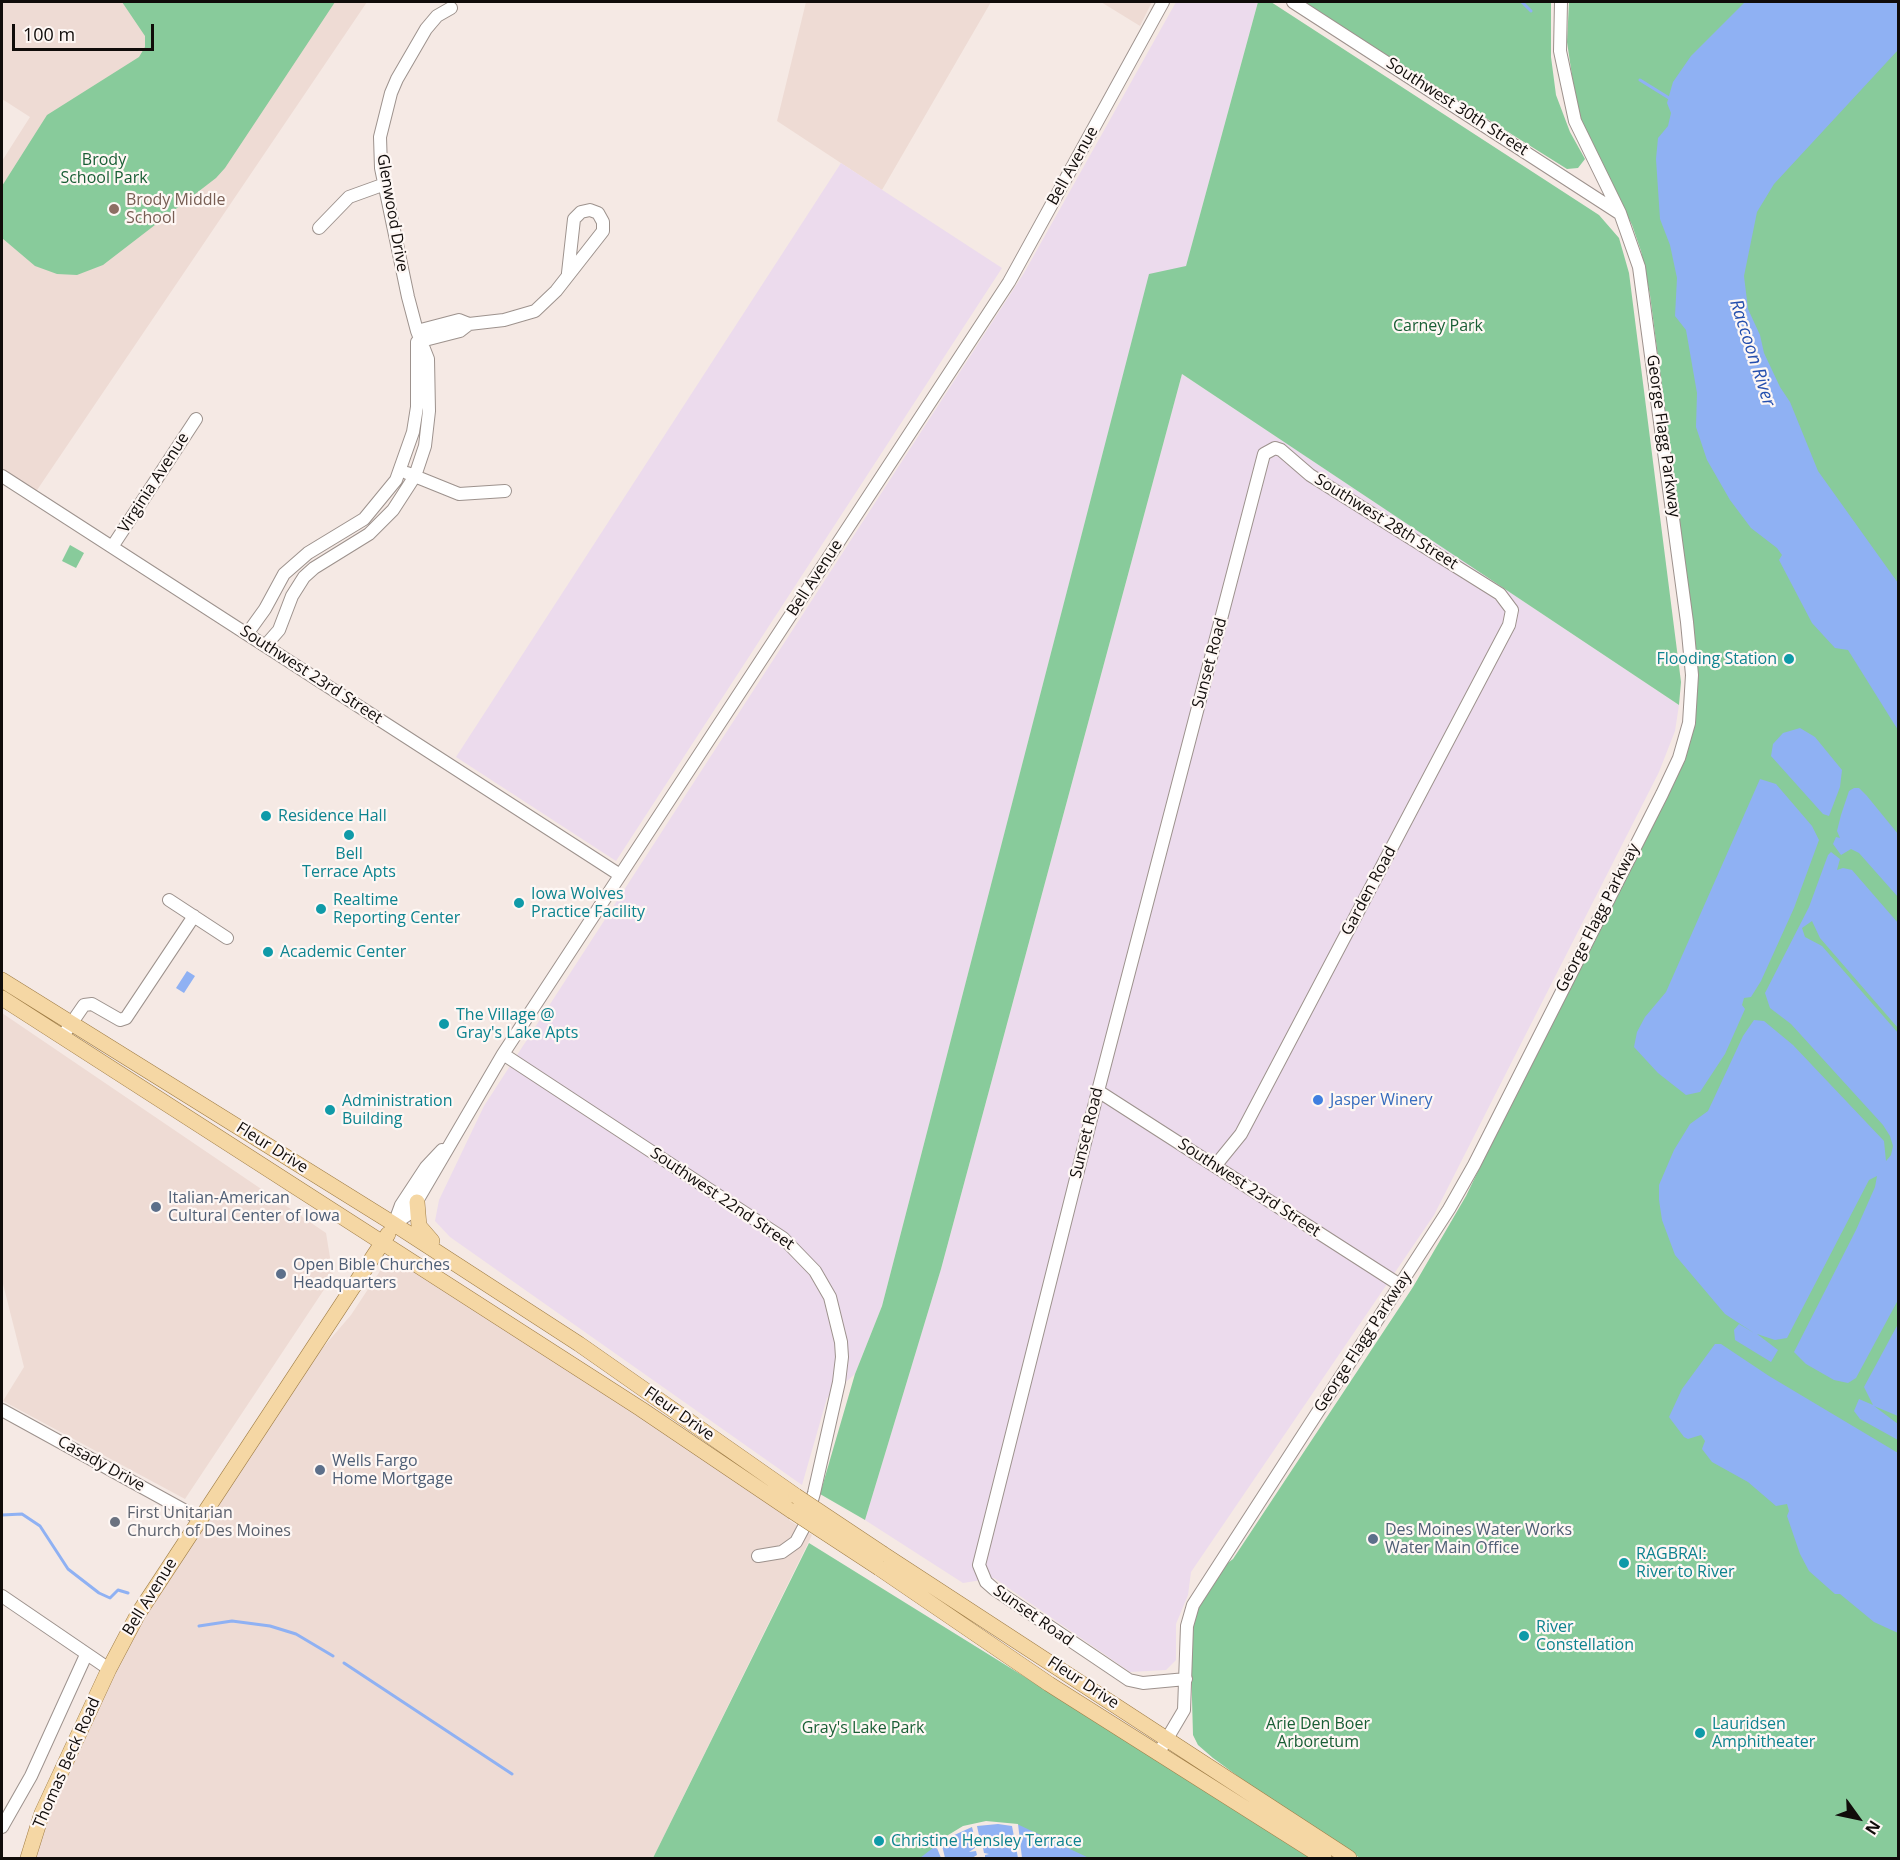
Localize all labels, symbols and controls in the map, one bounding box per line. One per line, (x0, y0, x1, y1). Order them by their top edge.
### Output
scale bar (15, 12, 158, 50)
text: 100 m (23, 22, 75, 46)
street label: Southwest 30th Street (1382, 54, 1532, 160)
street label: Bell Avenue (1043, 123, 1103, 209)
park label: Brody School Park (60, 150, 148, 188)
street label: Glenwood Drive (372, 153, 412, 273)
place label: Brody Middle School (126, 190, 225, 228)
marker: Brody Middle School (107, 202, 121, 216)
water label: Raccoon River (1725, 297, 1779, 409)
park label: Carney Park (1393, 316, 1483, 336)
street label: George Flagg Parkway (1642, 353, 1684, 519)
street label: Virginia Avenue (115, 429, 193, 537)
street label: Southwest 28th Street (1311, 470, 1461, 574)
street label: Bell Avenue (783, 536, 847, 620)
street label: Sunset Road (1189, 616, 1231, 710)
street label: Southwest 23rd Street (236, 622, 386, 728)
place label: Flooding Station (1656, 649, 1777, 669)
marker: Flooding Station (1782, 652, 1796, 666)
place label: Residence Hall (278, 806, 387, 826)
marker: Residence Hall (259, 809, 273, 823)
marker: Bell Terrace Apts (342, 828, 356, 842)
street label: George Flagg Parkway (1552, 841, 1644, 995)
street label: Garden Road (1338, 843, 1400, 939)
place label: Bell Terrace Apts (302, 844, 396, 882)
place label: Iowa Wolves Practice Facility (531, 884, 645, 922)
place label: Realtime Reporting Center (333, 890, 460, 928)
marker: Iowa Wolves Practice Facility (512, 896, 526, 910)
marker: Realtime Reporting Center (314, 902, 328, 916)
place label: Academic Center (280, 942, 406, 962)
marker: Academic Center (261, 945, 275, 959)
place label: The Village @ Gray's Lake Apts (456, 1005, 578, 1043)
marker: The Village @ Gray's Lake Apts (437, 1017, 451, 1031)
street label: Sunset Road (1066, 1086, 1108, 1180)
place label: Jasper Winery (1330, 1090, 1432, 1110)
place label: Administration Building (342, 1091, 453, 1129)
marker: Jasper Winery (1311, 1093, 1325, 1107)
marker: Administration Building (323, 1103, 337, 1117)
street label: Fleur Drive (233, 1118, 311, 1178)
street label: Southwest 23rd Street (1174, 1135, 1324, 1241)
street label: Southwest 22nd Street (646, 1144, 798, 1254)
place label: Italian-American Cultural Center of Iowa (168, 1188, 340, 1226)
marker: Italian-American Cultural Center of Iowa (149, 1200, 163, 1214)
place label: Open Bible Churches Headquarters (293, 1255, 450, 1293)
marker: Open Bible Churches Headquarters (274, 1267, 288, 1281)
street label: George Flagg Parkway (1310, 1268, 1416, 1416)
street label: Fleur Drive (640, 1383, 718, 1445)
street label: Casady Drive (54, 1432, 148, 1496)
place label: Wells Fargo Home Mortgage (332, 1451, 453, 1489)
marker: Wells Fargo Home Mortgage (313, 1463, 327, 1477)
place label: First Unitarian Church of Des Moines (127, 1503, 291, 1541)
marker: First Unitarian Church of Des Moines (108, 1515, 122, 1529)
place label: Des Moines Water Works Water Main Office (1385, 1520, 1572, 1558)
marker: Des Moines Water Works Water Main Office (1366, 1532, 1380, 1546)
place label: RAGBRAI: River to River (1636, 1544, 1735, 1582)
street label: Bell Avenue (119, 1555, 181, 1639)
marker: RAGBRAI: River to River (1617, 1556, 1631, 1570)
street label: Sunset Road (989, 1581, 1077, 1651)
place label: River Constellation (1536, 1617, 1634, 1655)
marker: River Constellation (1517, 1629, 1531, 1643)
street label: Fleur Drive (1044, 1653, 1122, 1713)
street label: Thomas Beck Road (29, 1694, 105, 1832)
park label: Arie Den Boer Arboretum (1266, 1714, 1370, 1752)
place label: Lauridsen Amphitheater (1712, 1714, 1815, 1752)
park label: Gray's Lake Park (802, 1718, 924, 1738)
marker: Lauridsen Amphitheater (1693, 1726, 1707, 1740)
north arrow (1828, 1788, 1888, 1848)
text: N (1860, 1816, 1886, 1839)
place label: Christine Hensley Terrace (891, 1831, 1082, 1851)
marker: Christine Hensley Terrace (872, 1834, 886, 1848)

